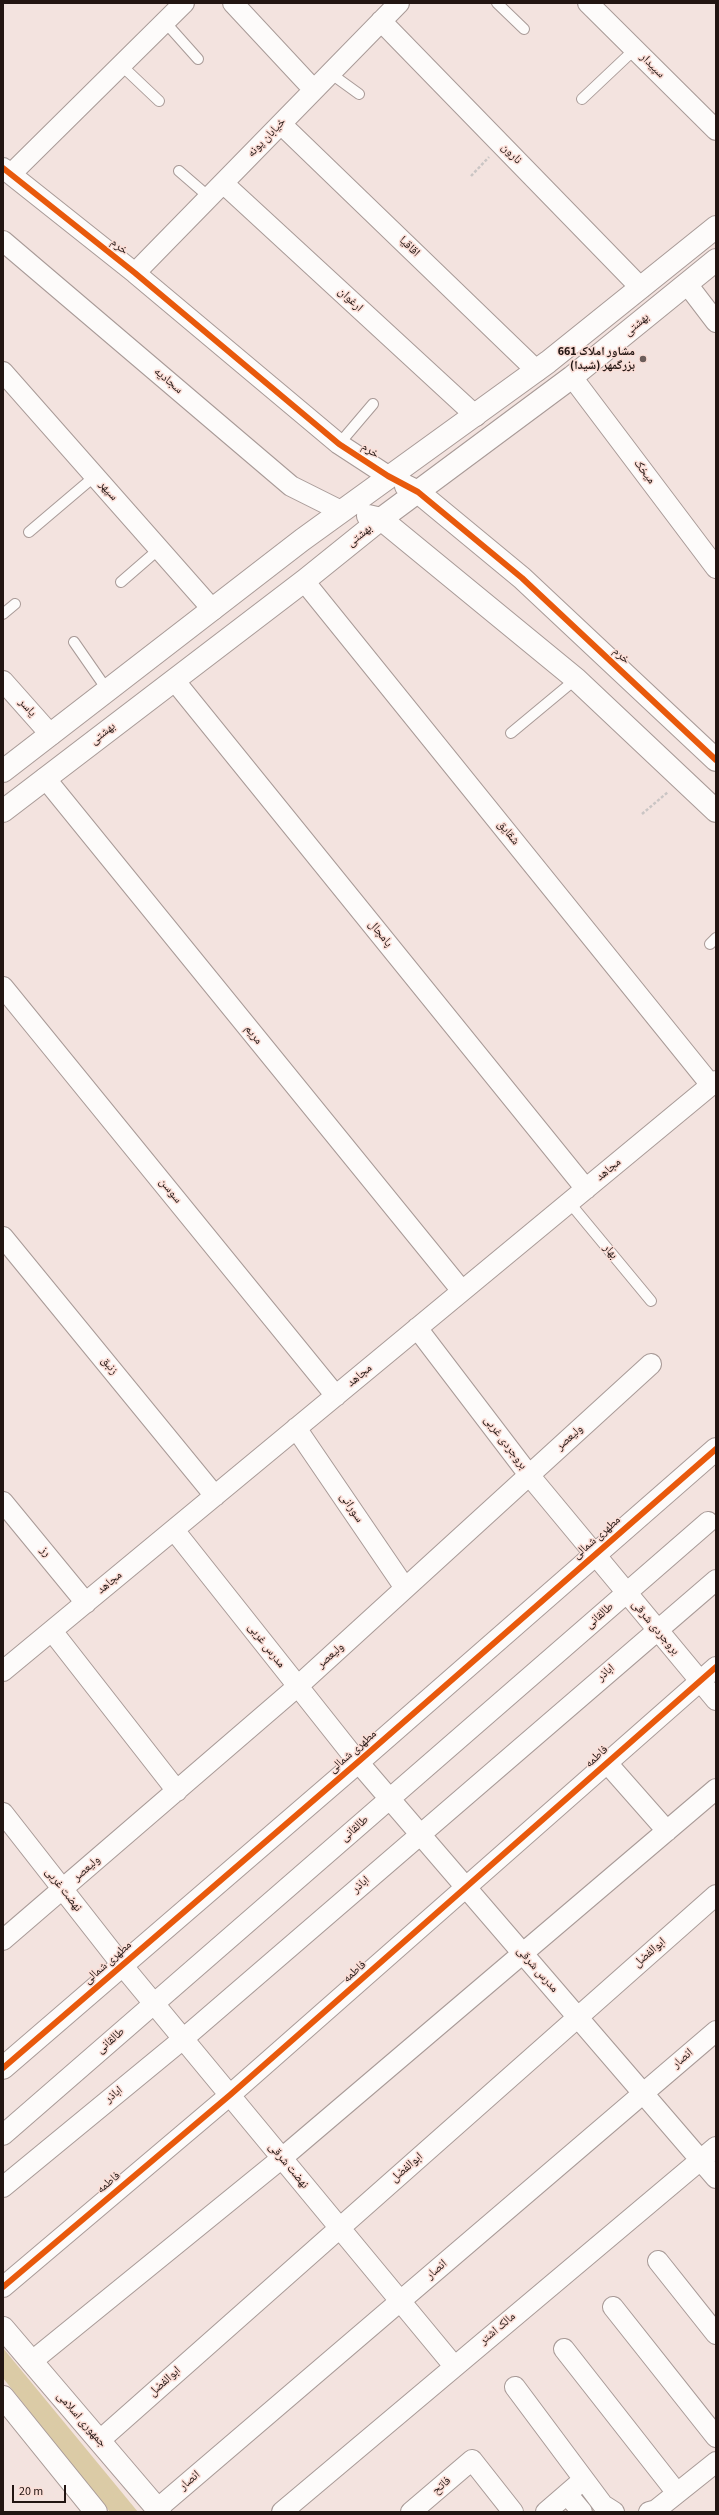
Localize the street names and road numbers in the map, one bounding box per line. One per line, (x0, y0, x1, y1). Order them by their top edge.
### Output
street label: سپیدار (636, 50, 668, 82)
street label: خیابان پونه (245, 115, 289, 161)
street label: نارون (498, 141, 524, 167)
street label: اقاقیا (396, 234, 422, 260)
street label: خرم (107, 236, 131, 258)
street label: ارغوان (334, 285, 366, 315)
street label: بهشتی (621, 310, 653, 340)
street label: سجادیه (151, 365, 185, 397)
street label: خرم (358, 440, 382, 462)
street label: میخک (630, 457, 658, 487)
street label: سپهر (95, 478, 121, 504)
street label: بهشتی (344, 521, 376, 551)
street label: خرم (609, 644, 633, 668)
street label: یاسر (15, 696, 39, 720)
street label: بهشتی (87, 720, 119, 748)
street label: شقایق (494, 818, 522, 848)
street label: پامچال (365, 918, 395, 950)
street label: مریم (241, 1022, 265, 1048)
street label: مجاهد (594, 1155, 624, 1185)
street label: سوسن (155, 1175, 185, 1207)
street label: بهار (599, 1241, 621, 1263)
street label: زنبق (97, 1354, 121, 1378)
street label: مجاهد (345, 1361, 375, 1391)
street label: بروجردی غربی (480, 1413, 530, 1473)
street label: ولیعصر (553, 1422, 587, 1454)
street label: سورانی (336, 1490, 366, 1526)
street label: مطهری شمالی (570, 1513, 624, 1563)
street label: رز (37, 1544, 53, 1560)
street label: مجاهد (95, 1568, 125, 1598)
street label: بروجردی شرقی (628, 1598, 682, 1658)
street label: طالقانی (583, 1600, 617, 1632)
street label: مدرس غربی (244, 1621, 288, 1671)
street label: ولیعصر (314, 1640, 348, 1672)
street label: اباذر (594, 1661, 618, 1685)
street label: مطهری شمالی (326, 1727, 380, 1777)
street label: فاطمه (582, 1743, 612, 1771)
street label: طالقانی (338, 1813, 372, 1845)
street label: ولیعصر (70, 1853, 104, 1885)
street label: نهضت غربی (41, 1865, 85, 1915)
street label: اباذر (349, 1873, 373, 1897)
street label: ابوالفضل (631, 1935, 669, 1971)
street label: مطهری شمالی (81, 1938, 135, 1988)
street label: مدرس شرقی (513, 1944, 561, 1996)
street label: فاطمه (340, 1958, 370, 1986)
street label: طالقانی (94, 2025, 128, 2057)
street label: انصار (670, 2046, 696, 2072)
street label: اباذر (102, 2083, 126, 2107)
street label: نهضت شرقی (265, 2140, 311, 2192)
street label: ابوالفضل (388, 2150, 426, 2186)
street label: فاطمه (94, 2169, 124, 2197)
street label: انصار (424, 2257, 450, 2283)
street label: مالک اشتر (477, 2310, 519, 2348)
street label: ابوالفضل (146, 2364, 184, 2400)
street label: جمهوری اسلامی (53, 2389, 109, 2451)
street label: انصار (177, 2468, 203, 2494)
street label: فاتح (430, 2474, 454, 2498)

